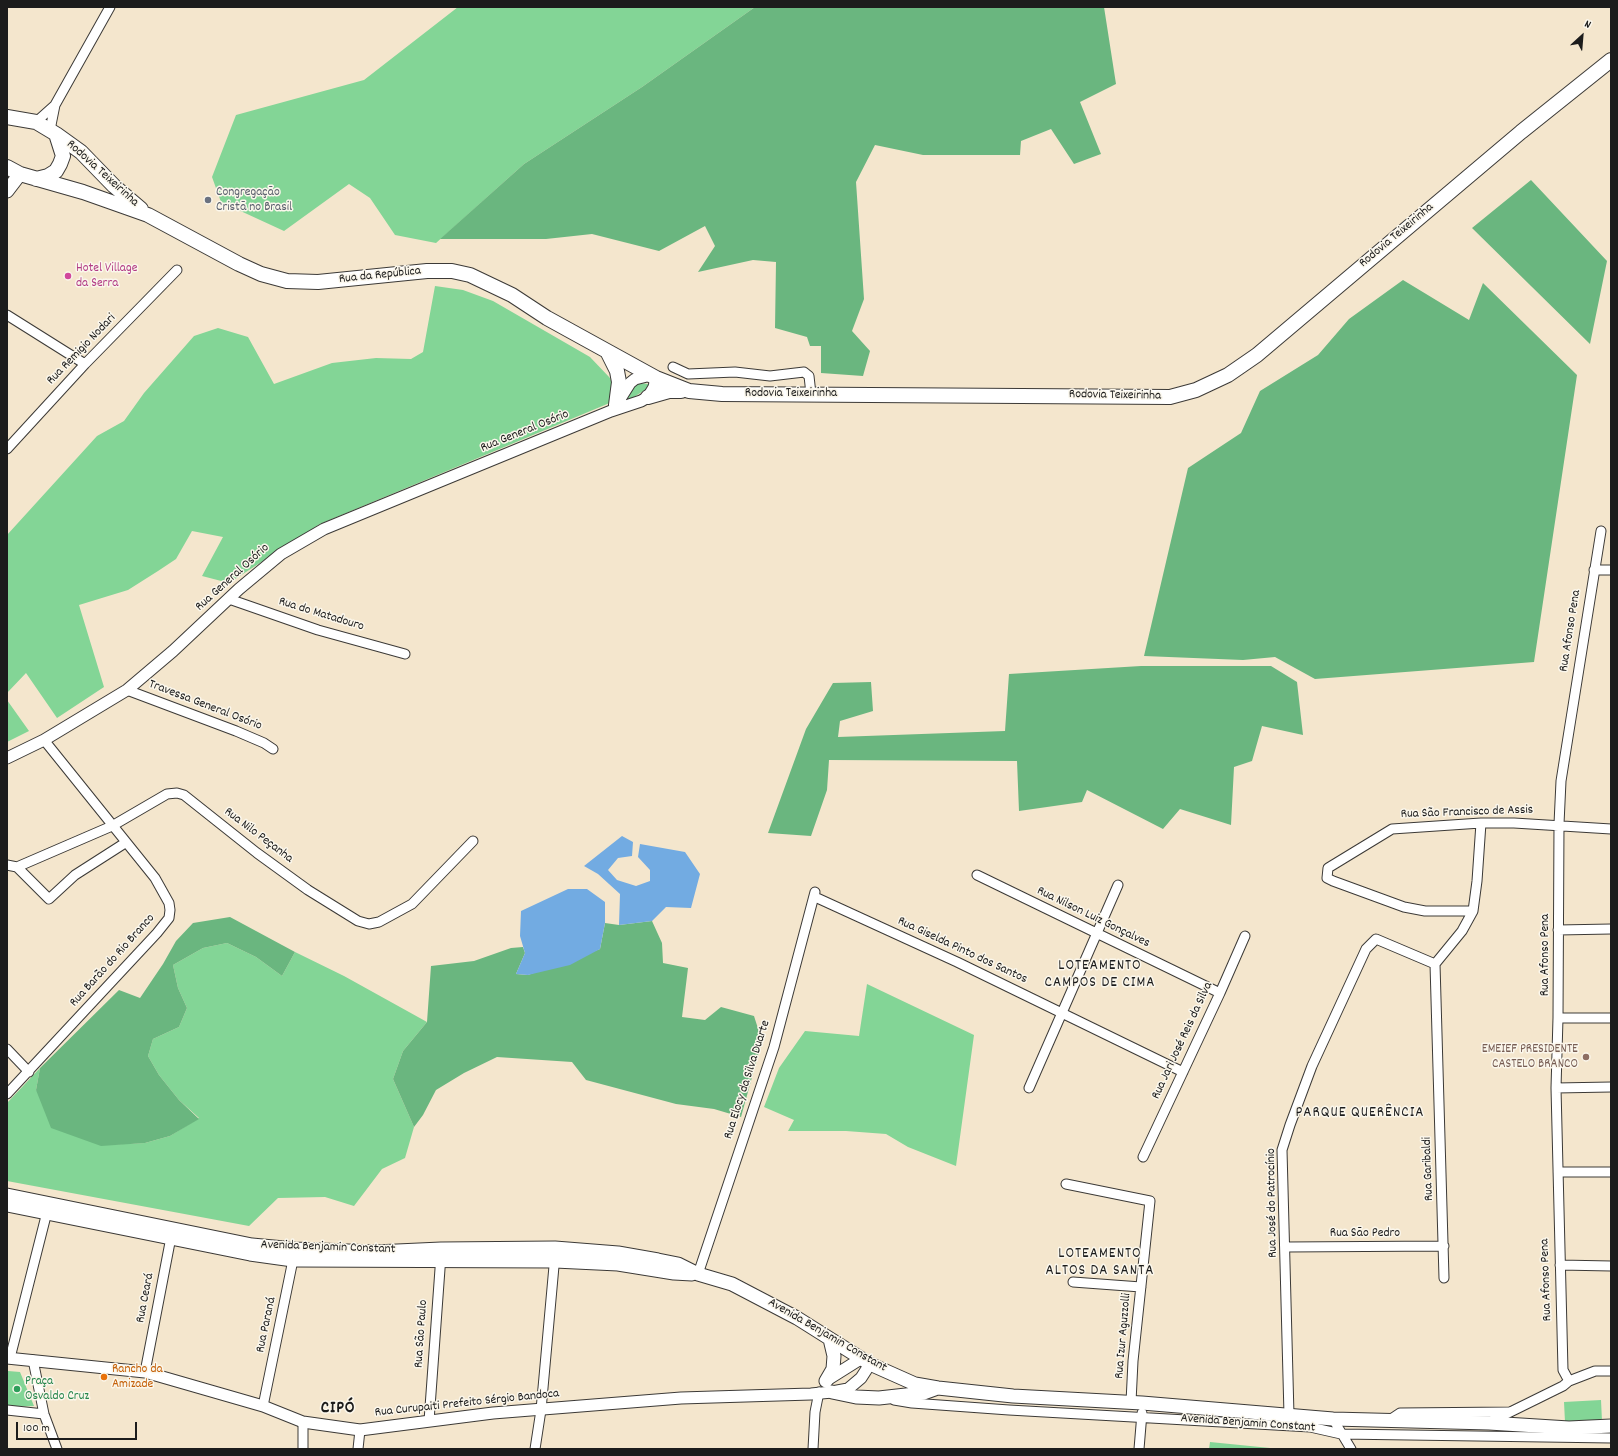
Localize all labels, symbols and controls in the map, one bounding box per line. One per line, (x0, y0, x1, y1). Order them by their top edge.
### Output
north arrow (1562, 16, 1602, 56)
text: N (1581, 17, 1593, 34)
street label: Rodovia Teixeirinha (62, 137, 142, 211)
place label: Congregação Cristã no Brasil (216, 185, 292, 216)
marker: Congregação Cristã no Brasil (203, 195, 213, 205)
street label: Rodovia Teixeirinha (1357, 200, 1437, 272)
place label: Hotel Village da Serra (76, 261, 137, 292)
street label: Rua da República (338, 264, 422, 288)
marker: Hotel Village da Serra (63, 271, 73, 281)
street label: Rua Remigio Nodari (44, 311, 120, 389)
street label: Rodovia Teixeirinha (745, 386, 837, 402)
street label: Rodovia Teixeirinha (1069, 387, 1161, 405)
street label: Rua General Osório (479, 407, 571, 457)
street label: Rua General Osório (193, 541, 273, 615)
street label: Rua Afonso Pena (1557, 589, 1585, 673)
street label: Rua do Matadouro (276, 595, 366, 635)
street label: Travessa General Osório (146, 677, 264, 735)
street label: Rua São Francisco de Assis (1401, 803, 1533, 823)
street label: Rua Nilo Peçanha (220, 805, 296, 867)
street label: Rua Nilson Luiz Gonçalves (1034, 884, 1152, 952)
street label: Rua Barão do Rio Branco (67, 911, 159, 1011)
street label: Rua Giselda Pinto dos Santos (895, 914, 1029, 988)
street label: Rua Afonso Pena (1538, 914, 1554, 996)
district label: LOTEAMENTO CAMPOS DE CIMA (1045, 958, 1155, 993)
street label: Rua Jari José Reis da Silva (1149, 980, 1217, 1102)
street label: Rua Elocy da Silva Duarte (721, 1019, 775, 1141)
place label: EMEIEF PRESIDENTE CASTELO BRANCO (1482, 1042, 1578, 1073)
marker: EMEIEF PRESIDENTE CASTELO BRANCO (1581, 1052, 1591, 1062)
district label: PARQUE QUERÊNCIA (1295, 1105, 1425, 1123)
street label: Rua Garibaldi (1420, 1137, 1438, 1201)
street label: Rua José do Patrocínio (1264, 1148, 1282, 1258)
street label: Rua São Pedro (1330, 1226, 1400, 1242)
street label: Avenida Benjamin Constant (260, 1238, 396, 1258)
street label: Rua Afonso Pena (1538, 1239, 1556, 1321)
district label: LOTEAMENTO ALTOS DA SANTA (1046, 1246, 1154, 1281)
street label: Rua Ceará (134, 1272, 158, 1324)
street label: Rua Izur Aguzzolli (1112, 1292, 1136, 1380)
street label: Rua Paraná (254, 1296, 280, 1354)
street label: Avenida Benjamin Constant (765, 1296, 889, 1376)
street label: Rua São Paulo (412, 1299, 432, 1369)
place label: Rancho da Amizade (112, 1362, 163, 1393)
marker: Rancho da Amizade (99, 1372, 109, 1382)
place label: Praça Osvaldo Cruz (25, 1374, 89, 1405)
marker: Praça Osvaldo Cruz (12, 1384, 22, 1394)
street label: Rua Curupaiti Prefeito Sérgio Bandoca (374, 1387, 560, 1421)
district label: CIPÓ (321, 1400, 355, 1420)
street label: Avenida Benjamin Constant (1180, 1412, 1316, 1436)
scale bar (18, 1414, 139, 1440)
text: 100 m (23, 1420, 50, 1437)

